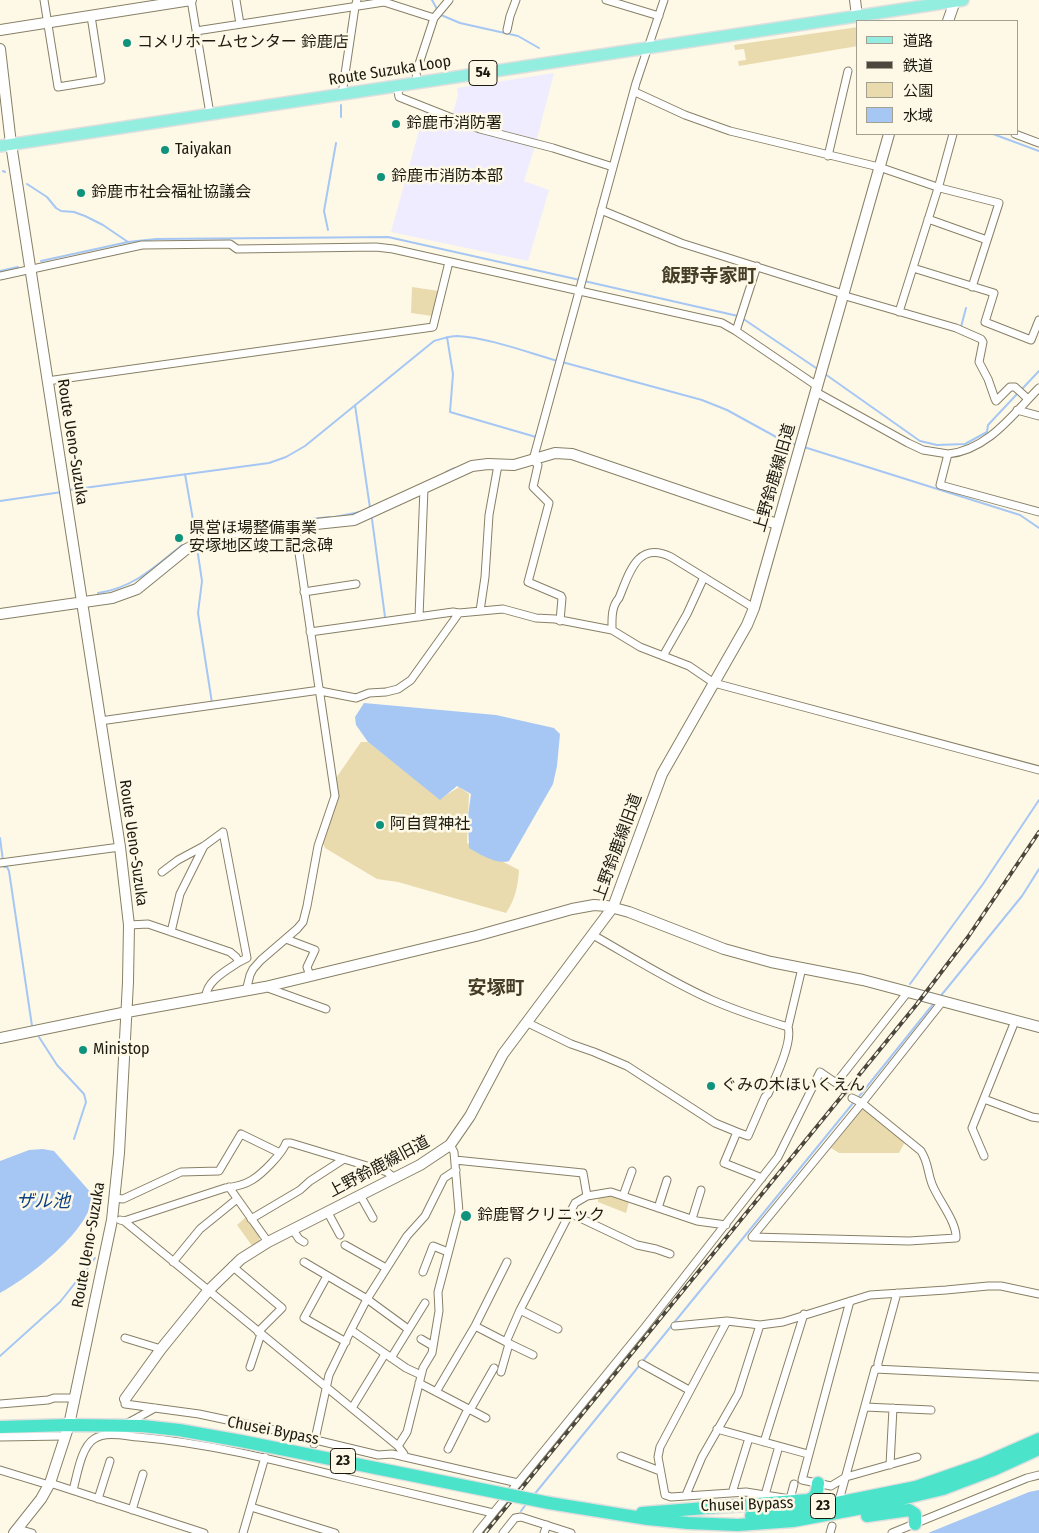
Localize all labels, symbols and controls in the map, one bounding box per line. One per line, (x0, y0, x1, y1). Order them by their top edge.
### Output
legend (856, 20, 1019, 135)
text: 道路 (903, 32, 933, 50)
place label: コメリホームセンター 鈴鹿店 (137, 33, 349, 53)
marker: コメリホームセンター 鈴鹿店 (121, 37, 133, 49)
street label: Route Suzuka Loop (327, 52, 453, 90)
text: 鉄道 (903, 57, 933, 75)
road number: 54 (469, 60, 497, 86)
text: 公園 (903, 82, 933, 100)
text: 水域 (903, 107, 933, 125)
place label: 鈴鹿市消防署 (406, 114, 502, 134)
marker: 鈴鹿市消防署 (390, 118, 402, 130)
place label: Taiyakan (175, 140, 232, 160)
marker: Taiyakan (159, 144, 171, 156)
place label: 鈴鹿市消防本部 (391, 167, 503, 187)
marker: 鈴鹿市消防本部 (375, 171, 387, 183)
place label: 鈴鹿市社会福祉協議会 (91, 183, 251, 203)
marker: 鈴鹿市社会福祉協議会 (75, 187, 87, 199)
district label: 飯野寺家町 (662, 266, 756, 288)
street label: Route Ueno-Suzuka (53, 378, 91, 506)
street label: 上野鈴鹿線旧道 (750, 422, 800, 534)
place label: 県営ほ場整備事業 安塚地区竣工記念碑 (189, 519, 333, 557)
marker: 県営ほ場整備事業 安塚地区竣工記念碑 (173, 532, 185, 544)
street label: Route Ueno-Suzuka (115, 779, 151, 907)
street label: 上野鈴鹿線旧道 (590, 791, 646, 903)
place label: 阿自賀神社 (390, 815, 470, 835)
marker: 阿自賀神社 (374, 819, 386, 831)
district label: 安塚町 (468, 978, 524, 1000)
place label: Ministop (93, 1040, 150, 1060)
marker: Ministop (77, 1044, 89, 1056)
place label: ぐみの木ほいくえん (721, 1076, 865, 1096)
marker: ぐみの木ほいくえん (705, 1080, 717, 1092)
street label: 上野鈴鹿線旧道 (325, 1132, 433, 1202)
street label: Route Ueno-Suzuka (68, 1181, 110, 1309)
water label: ザル池 (16, 1191, 70, 1213)
place label: 鈴鹿腎クリニック (477, 1206, 605, 1226)
marker: 鈴鹿腎クリニック (459, 1209, 473, 1223)
street label: Chusei Bypass (226, 1413, 320, 1449)
road number: 23 (330, 1448, 356, 1474)
street label: Chusei Bypass (700, 1494, 794, 1516)
road number: 23 (810, 1494, 836, 1518)

